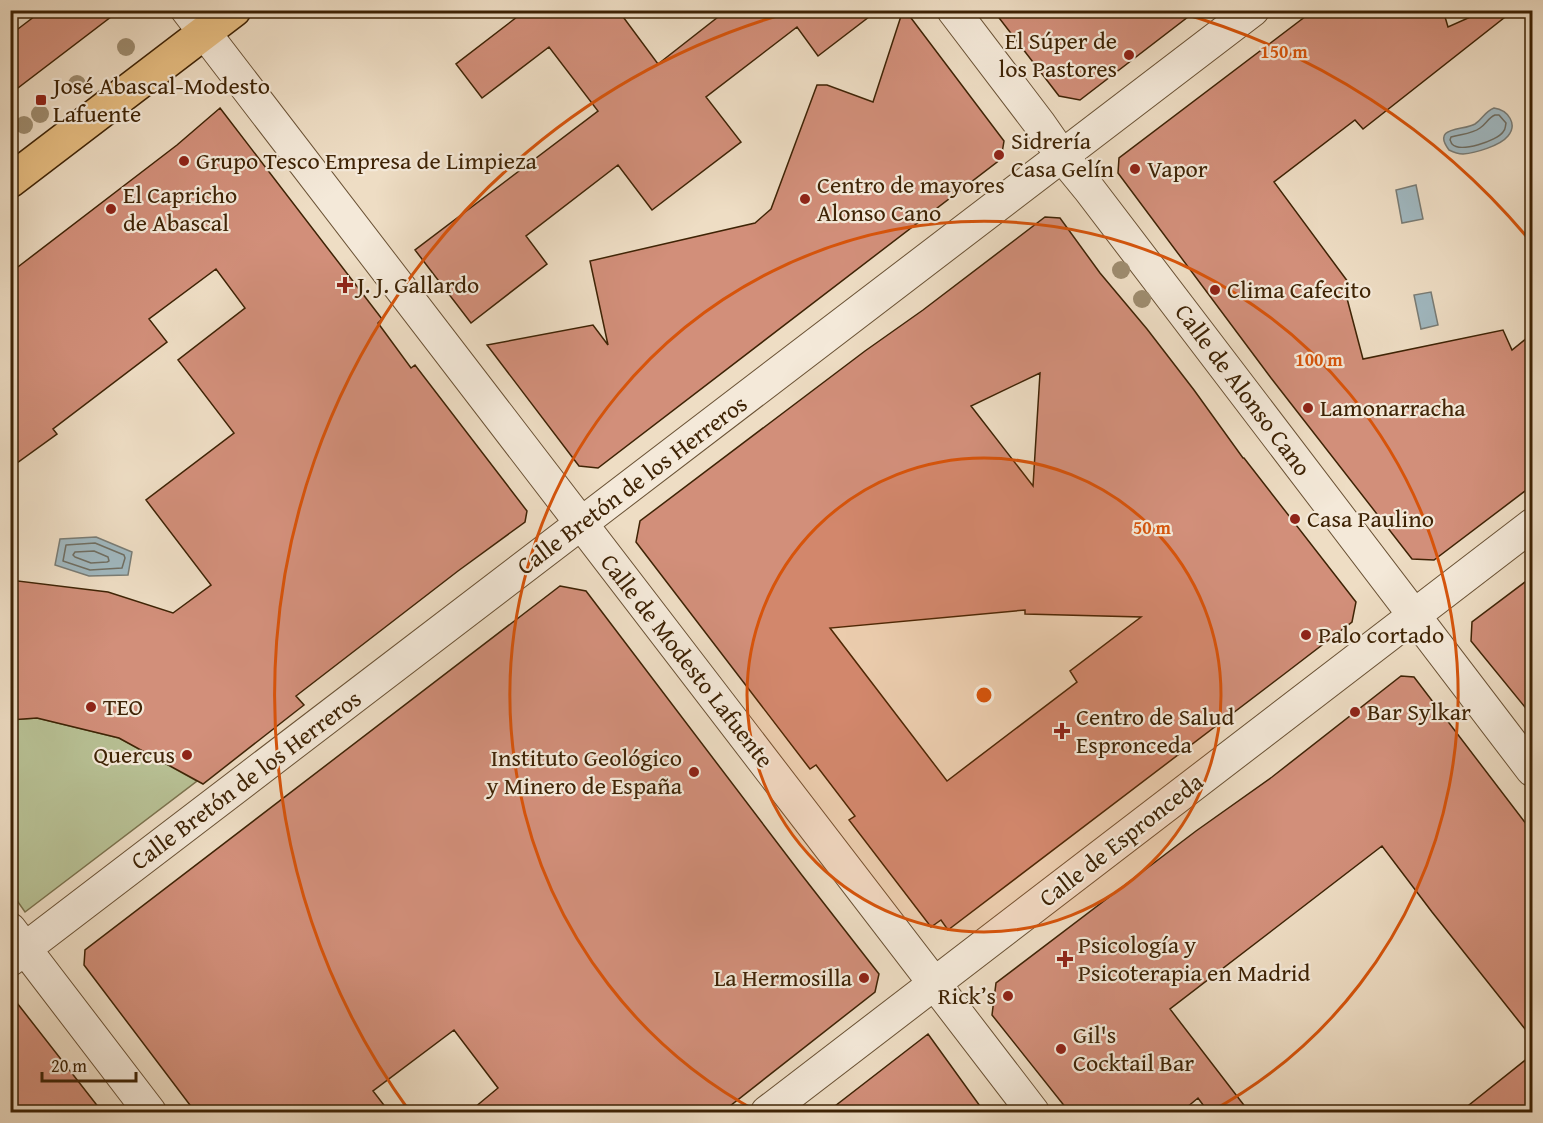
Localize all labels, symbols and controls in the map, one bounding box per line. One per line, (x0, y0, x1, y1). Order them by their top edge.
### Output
place label: El Súper de los Pastores (998, 23, 1117, 86)
text: 150 m (1260, 38, 1308, 65)
marker: El Súper de los Pastores (1122, 48, 1136, 62)
place label: José Abascal-Modesto Lafuente (50, 68, 270, 131)
marker: José Abascal-Modesto Lafuente (34, 93, 48, 107)
place label: Sidrería Casa Gelín (1011, 123, 1114, 186)
place label: Grupo Tesco Empresa de Limpieza (196, 143, 537, 178)
marker: Sidrería Casa Gelín (992, 148, 1006, 162)
place label: Vapor (1147, 151, 1208, 186)
marker: Grupo Tesco Empresa de Limpieza (177, 154, 191, 168)
marker: Vapor (1128, 162, 1142, 176)
place label: Centro de mayores Alonso Cano (817, 167, 1005, 230)
place label: El Capricho de Abascal (123, 177, 237, 240)
marker: Centro de mayores Alonso Cano (798, 192, 812, 206)
marker: El Capricho de Abascal (104, 202, 118, 216)
place label: J. J. Gallardo (354, 267, 479, 302)
place label: Clima Cafecito (1227, 272, 1371, 307)
marker: J. J. Gallardo (338, 278, 352, 292)
marker: Clima Cafecito (1208, 283, 1222, 297)
street label: Calle de Alonso Cano (1167, 296, 1320, 483)
text: 100 m (1295, 346, 1343, 373)
street label: Calle Bretón de los Herreros (509, 386, 754, 583)
place label: Lamonarracha (1320, 390, 1466, 425)
marker: Lamonarracha (1301, 401, 1315, 415)
place label: Casa Paulino (1307, 501, 1434, 536)
marker: Casa Paulino (1288, 512, 1302, 526)
text: 50 m (1133, 514, 1172, 541)
street label: Calle de Modesto Lafuente (592, 546, 782, 775)
place label: Palo cortado (1318, 617, 1444, 652)
marker: Palo cortado (1299, 628, 1313, 642)
street label: Calle Bretón de los Herreros (123, 681, 368, 878)
centre of rings (974, 685, 994, 705)
place label: TEO (103, 689, 143, 724)
place label: Bar Sylkar (1367, 694, 1471, 729)
place label: Centro de Salud Espronceda (1076, 699, 1234, 762)
marker: TEO (84, 700, 98, 714)
marker: Bar Sylkar (1348, 705, 1362, 719)
marker: Centro de Salud Espronceda (1053, 722, 1071, 740)
place label: Quercus (93, 737, 175, 772)
place label: Instituto Geológico y Minero de España (485, 740, 683, 803)
marker: Quercus (180, 748, 194, 762)
street label: Calle de Espronceda (1031, 764, 1211, 915)
marker: Instituto Geológico y Minero de España (687, 765, 701, 779)
place label: Psicología y Psicoterapia en Madrid (1078, 927, 1311, 990)
marker: Psicología y Psicoterapia en Madrid (1056, 950, 1074, 968)
place label: La Hermosilla (714, 960, 853, 995)
marker: La Hermosilla (857, 971, 871, 985)
place label: Rick’s (938, 978, 996, 1013)
marker: Rick’s (1001, 989, 1015, 1003)
place label: Gil's Cocktail Bar (1073, 1017, 1194, 1080)
marker: Gil's Cocktail Bar (1054, 1042, 1068, 1056)
scale bar (42, 1045, 136, 1083)
text: 20 m (51, 1052, 87, 1079)

